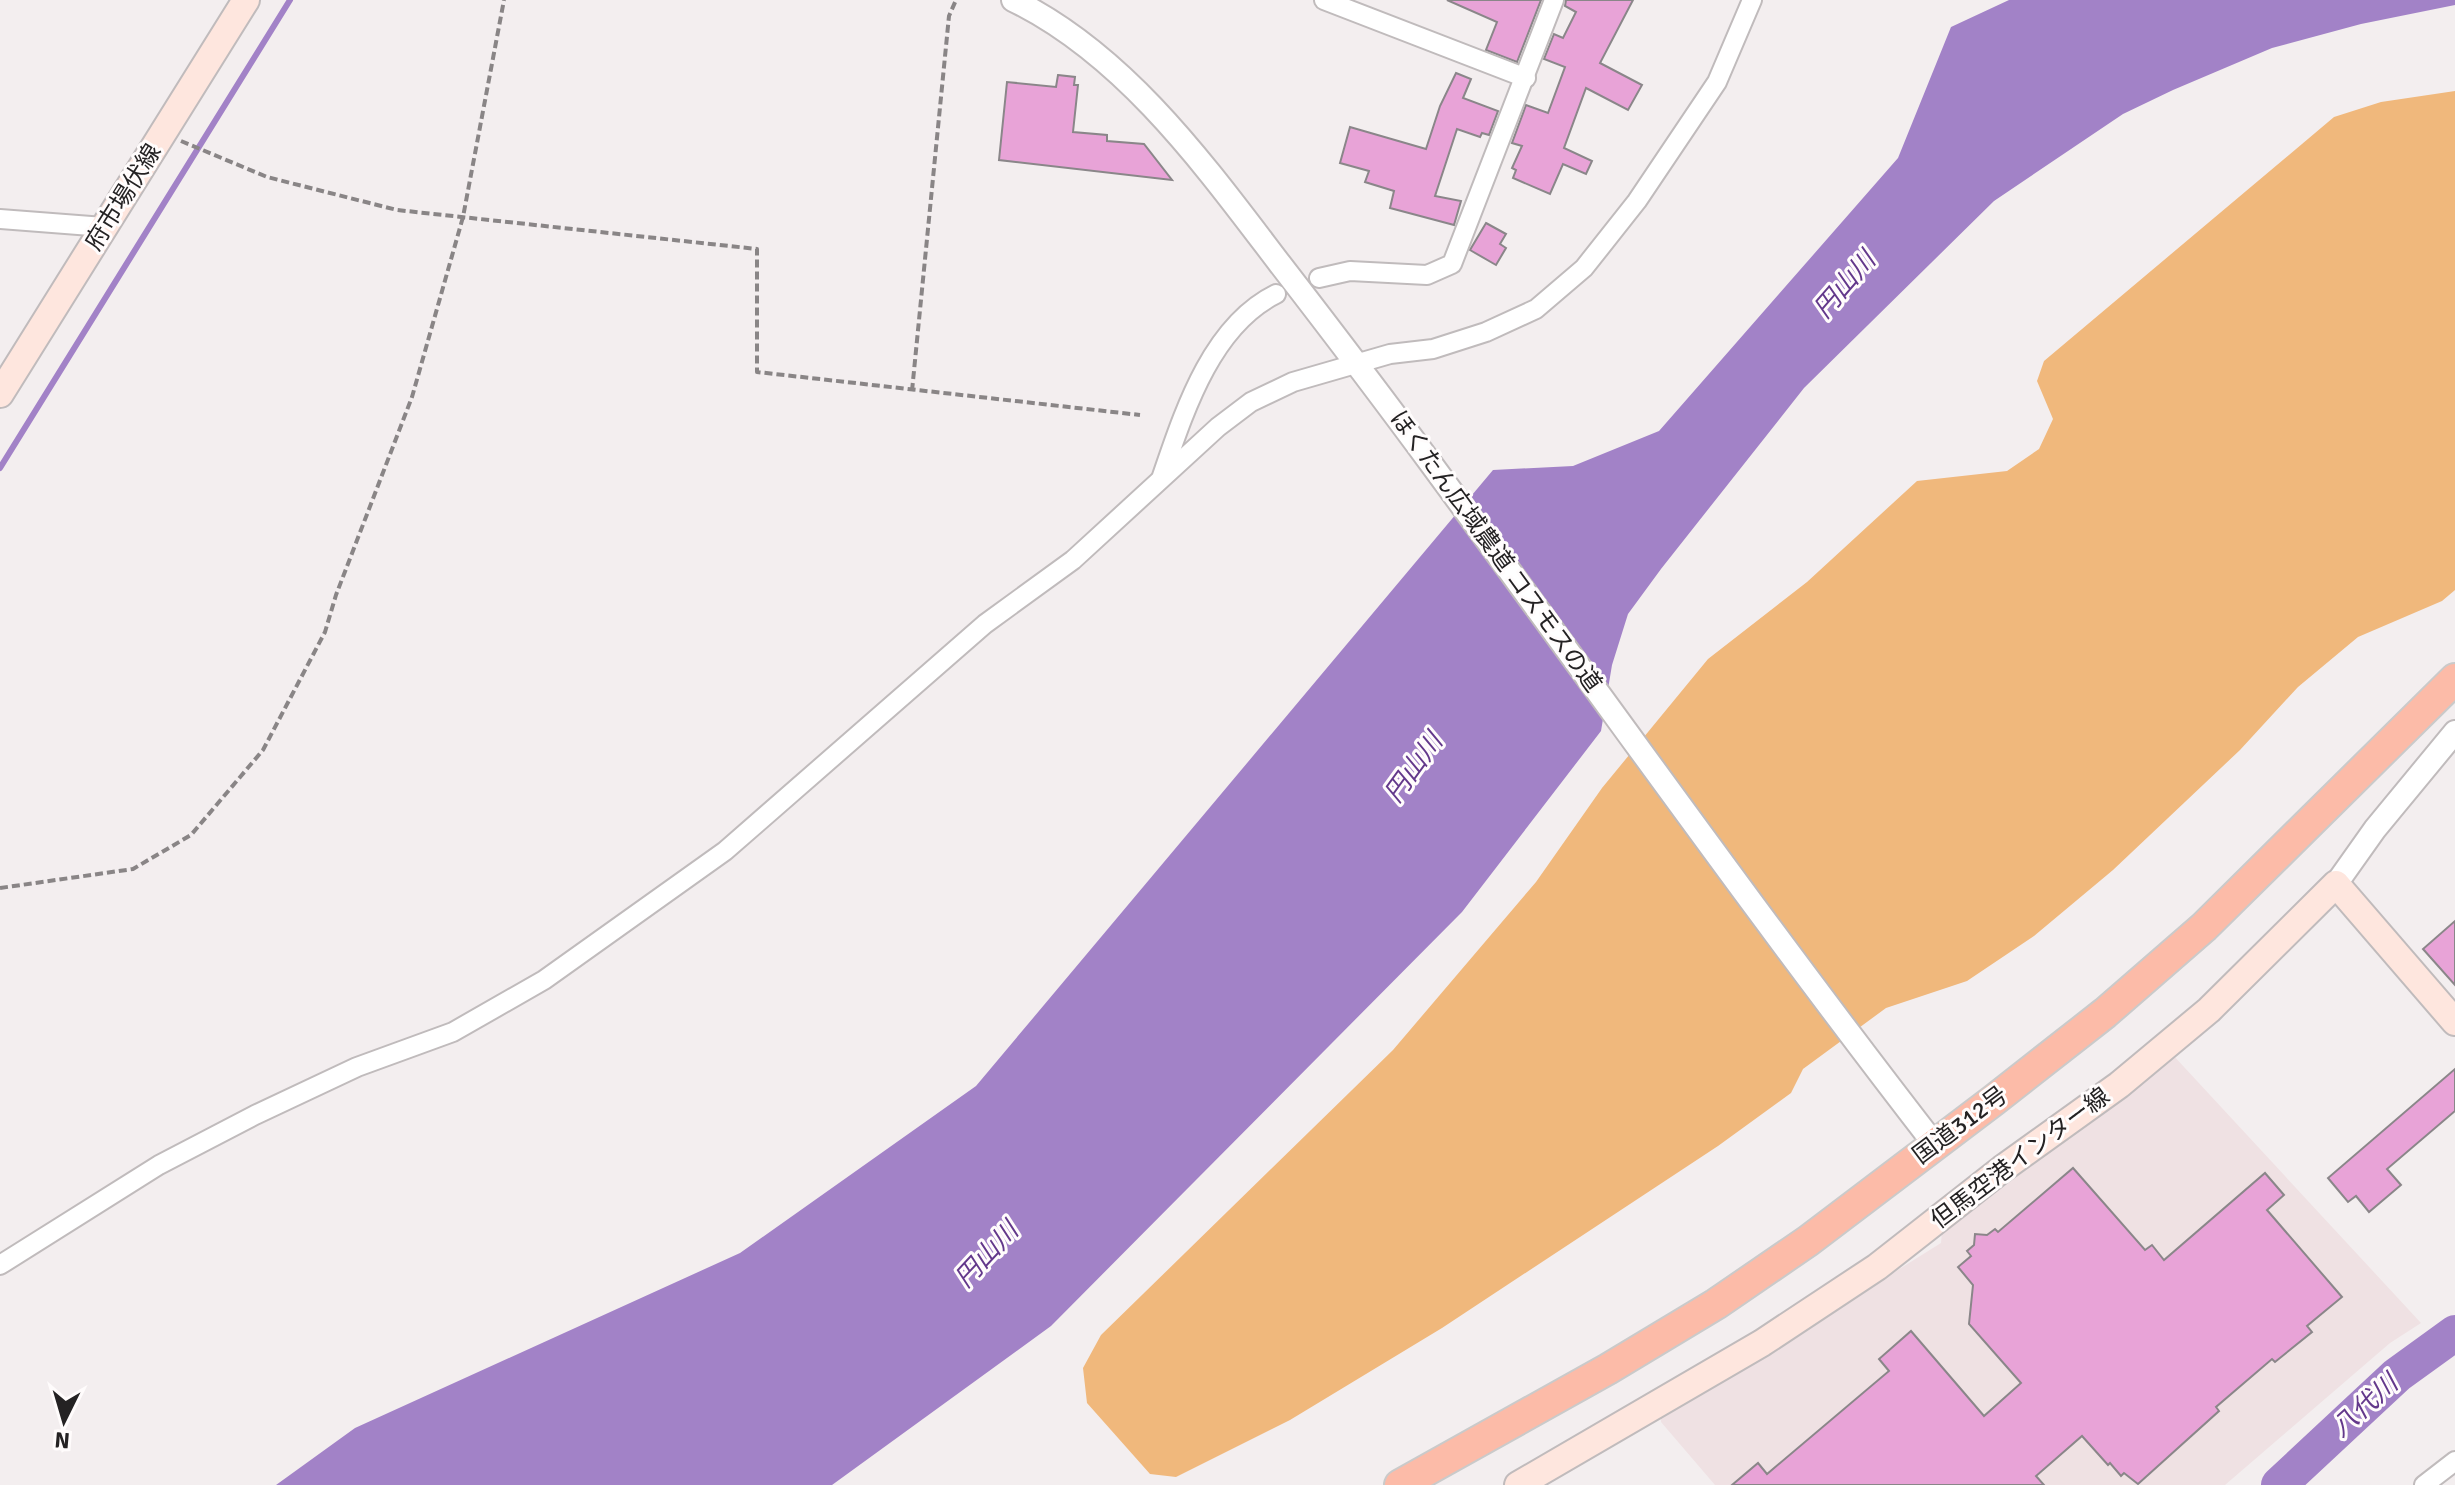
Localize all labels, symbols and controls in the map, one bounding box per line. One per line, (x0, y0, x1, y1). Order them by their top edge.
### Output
street label: 府市場伏線 (78, 138, 168, 256)
water label: 円山川 (1807, 243, 1885, 325)
street label: ほくたん広域農道 コスモスの道 (1384, 404, 1608, 698)
water label: 円山川 (1378, 725, 1452, 809)
street label: 国道312号 (1907, 1080, 2013, 1170)
street label: 但馬空港インター線 (1925, 1081, 2115, 1235)
water label: 円山川 (949, 1213, 1027, 1294)
water label: 八代川 (2325, 1366, 2407, 1444)
north arrow (24, 1381, 104, 1461)
text: N (53, 1426, 71, 1455)

